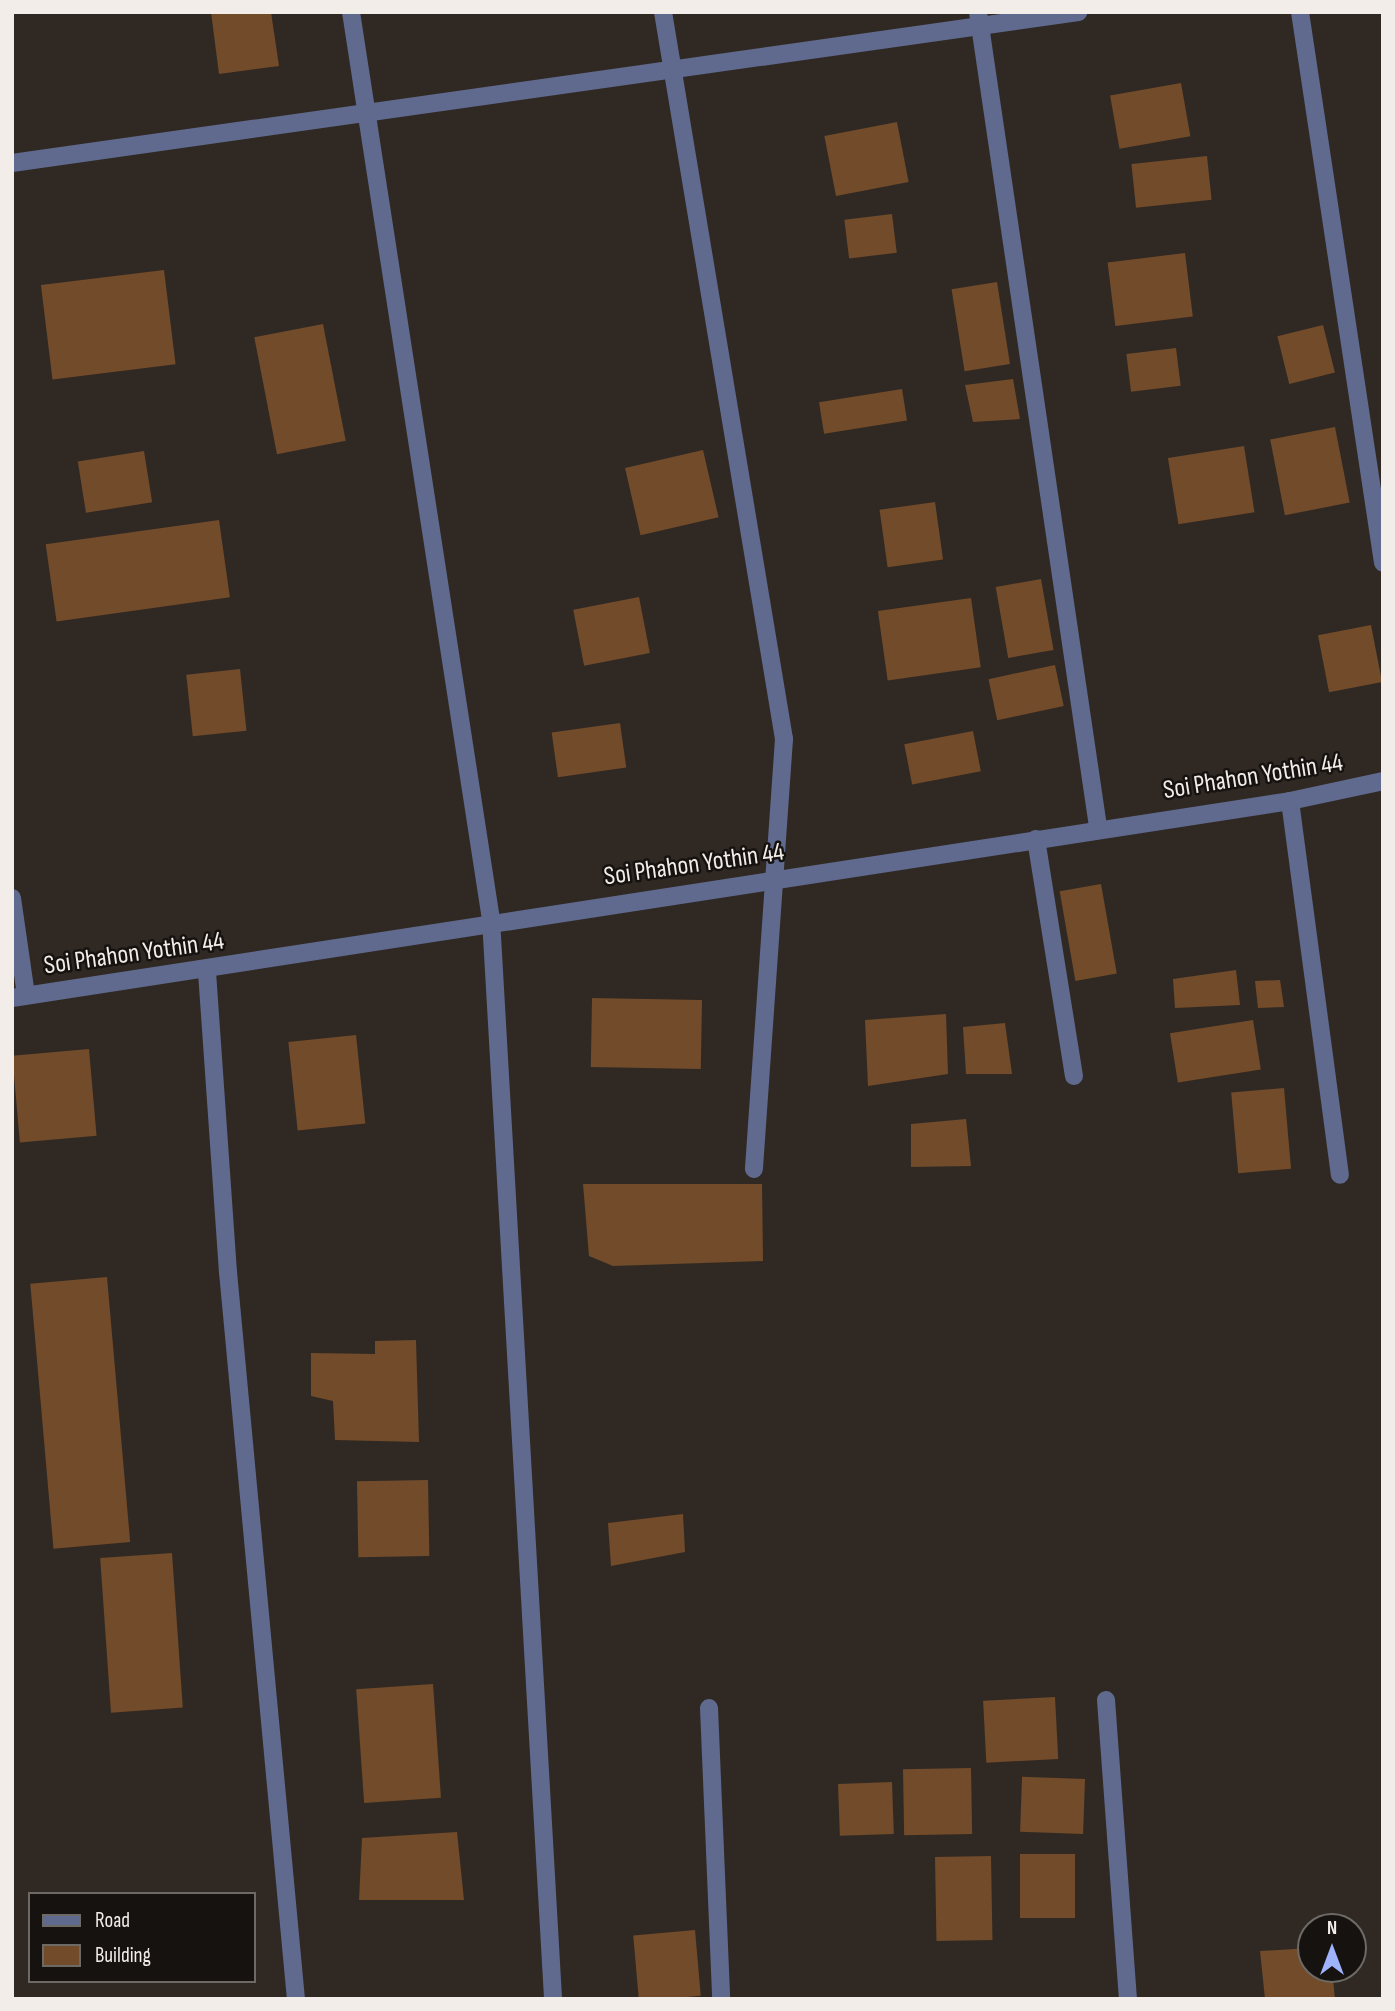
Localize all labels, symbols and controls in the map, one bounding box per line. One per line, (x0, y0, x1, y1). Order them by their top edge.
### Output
street label: Soi Phahon Yothin 44 (1161, 747, 1345, 807)
street label: Soi Phahon Yothin 44 (602, 837, 786, 893)
street label: Soi Phahon Yothin 44 (42, 926, 226, 982)
legend (28, 1892, 256, 1983)
text: Road (95, 1908, 130, 1933)
north arrow (1297, 1913, 1367, 1983)
text: N (1327, 1917, 1337, 1940)
text: Building (95, 1943, 151, 1968)

